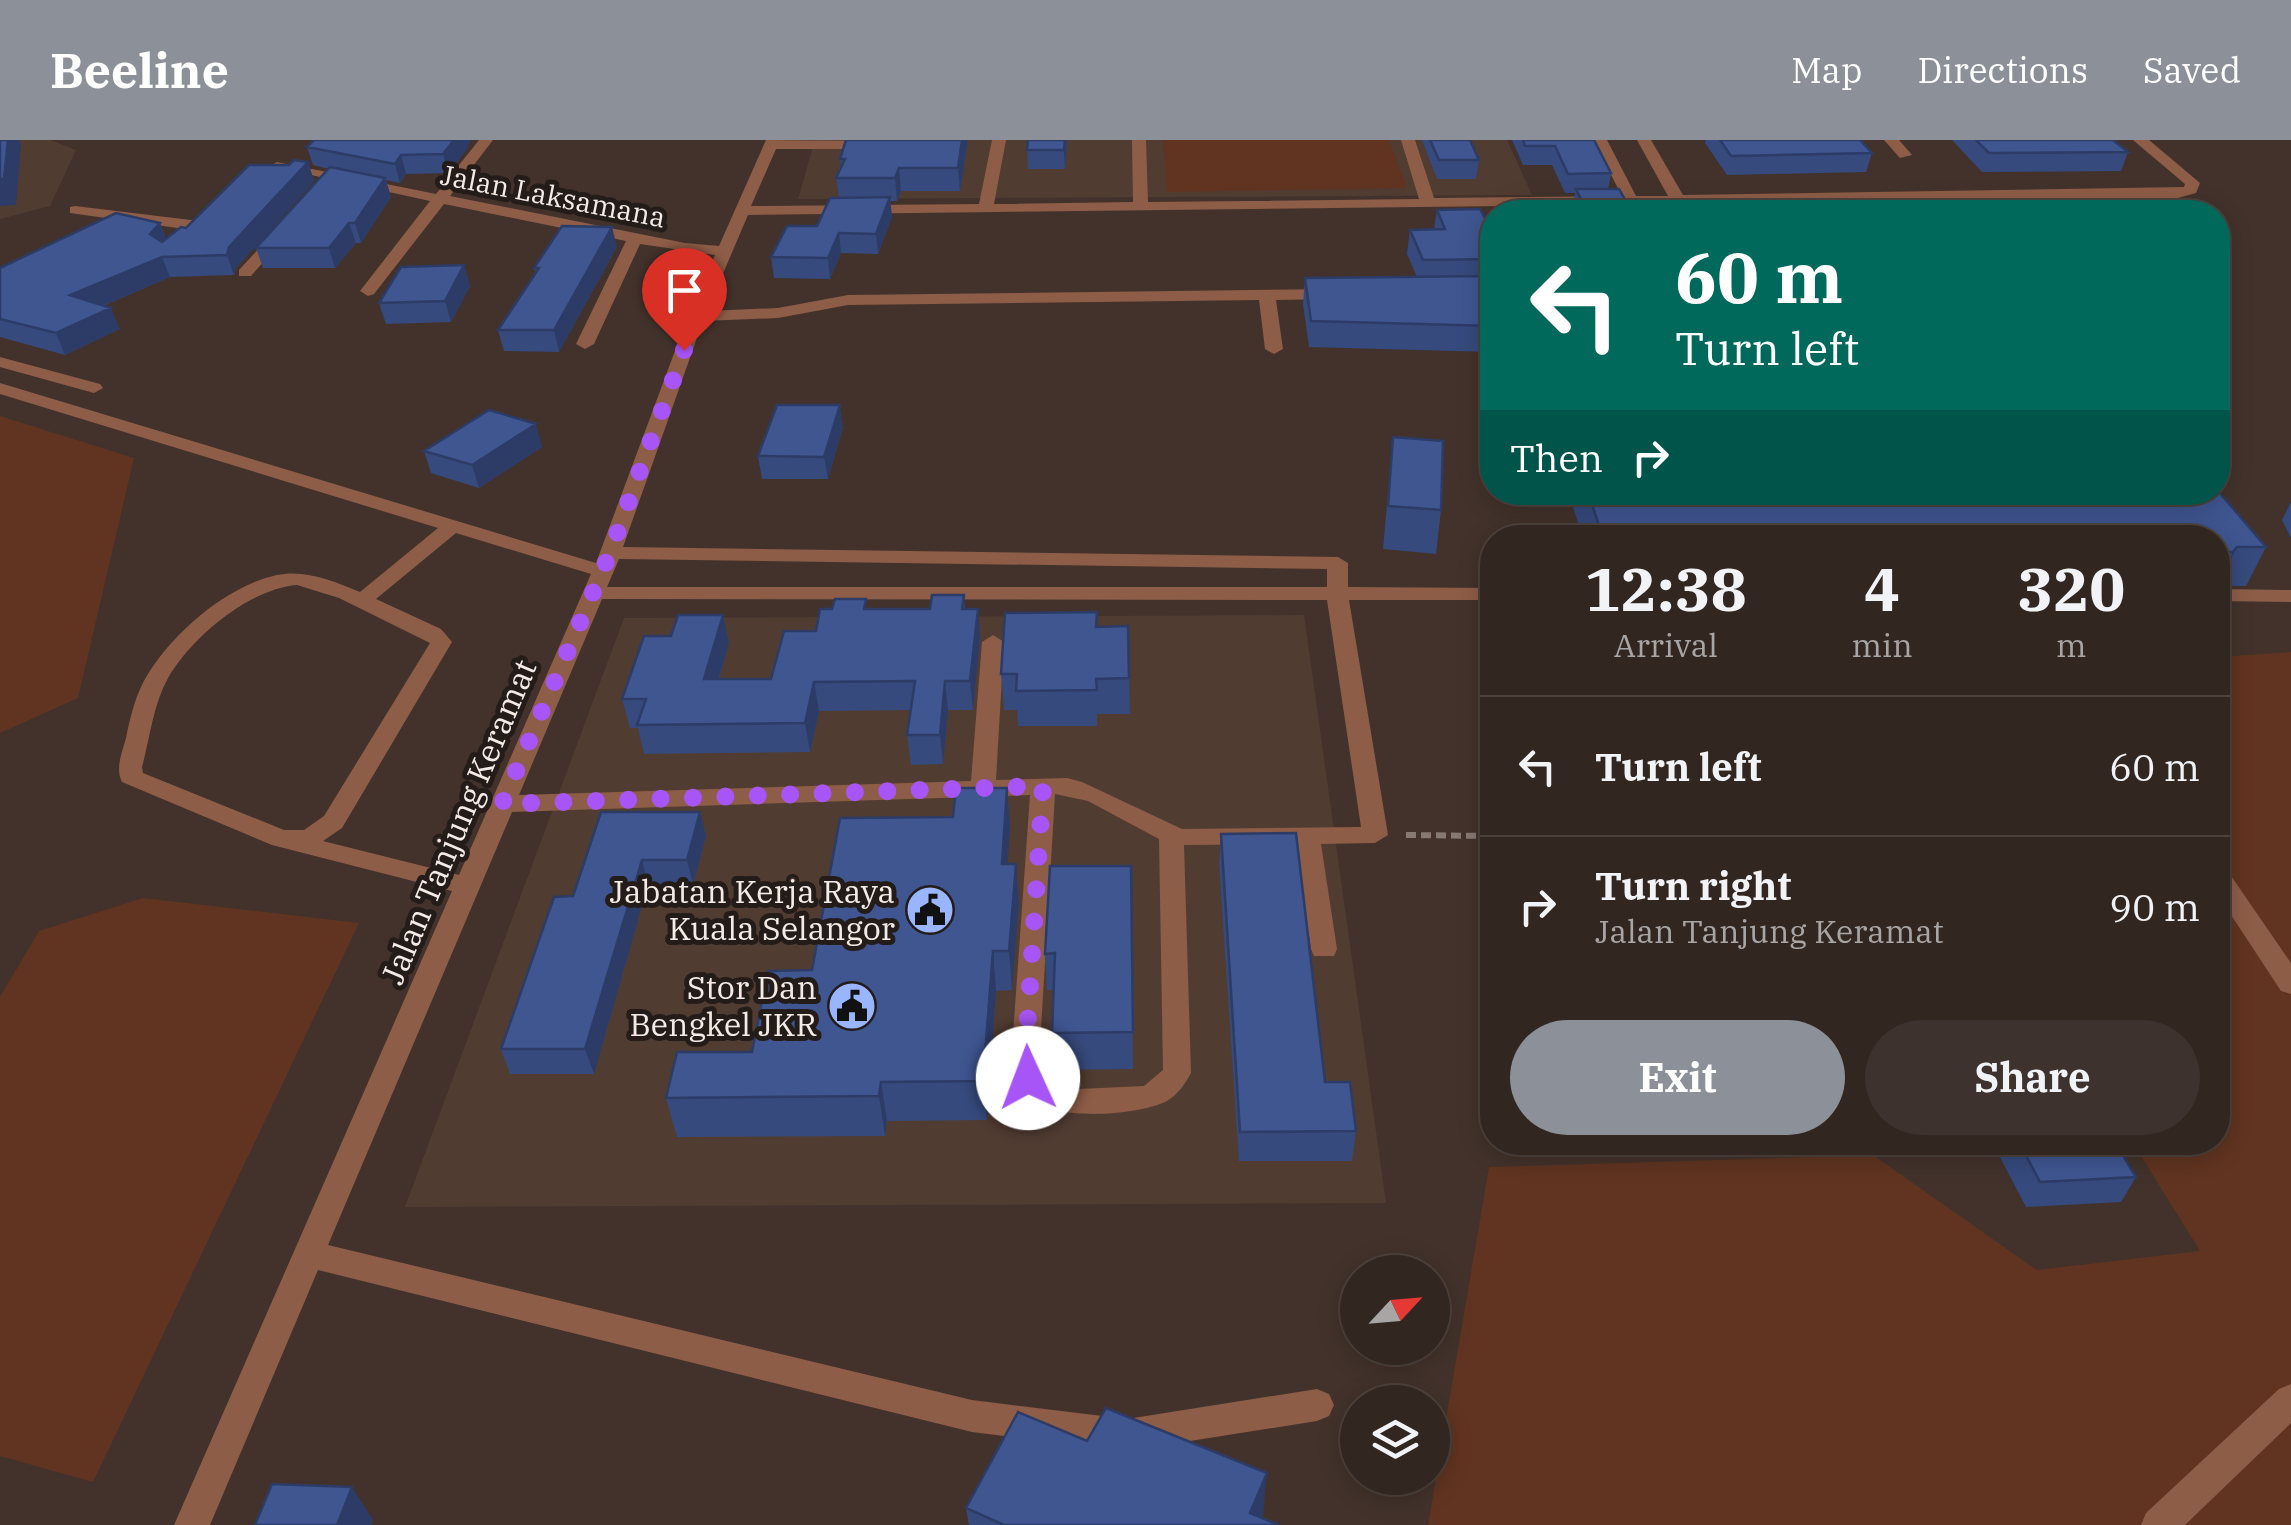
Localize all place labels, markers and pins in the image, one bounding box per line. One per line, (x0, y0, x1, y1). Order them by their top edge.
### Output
pin (642, 248, 727, 351)
place label: Jabatan Kerja Raya Kuala Selangor (610, 870, 895, 949)
public building icon: Jabatan Kerja Raya Kuala Selangor (904, 884, 956, 936)
place label: Stor Dan Bengkel JKR (629, 966, 817, 1045)
public building icon: Stor Dan Bengkel JKR (826, 980, 878, 1032)

